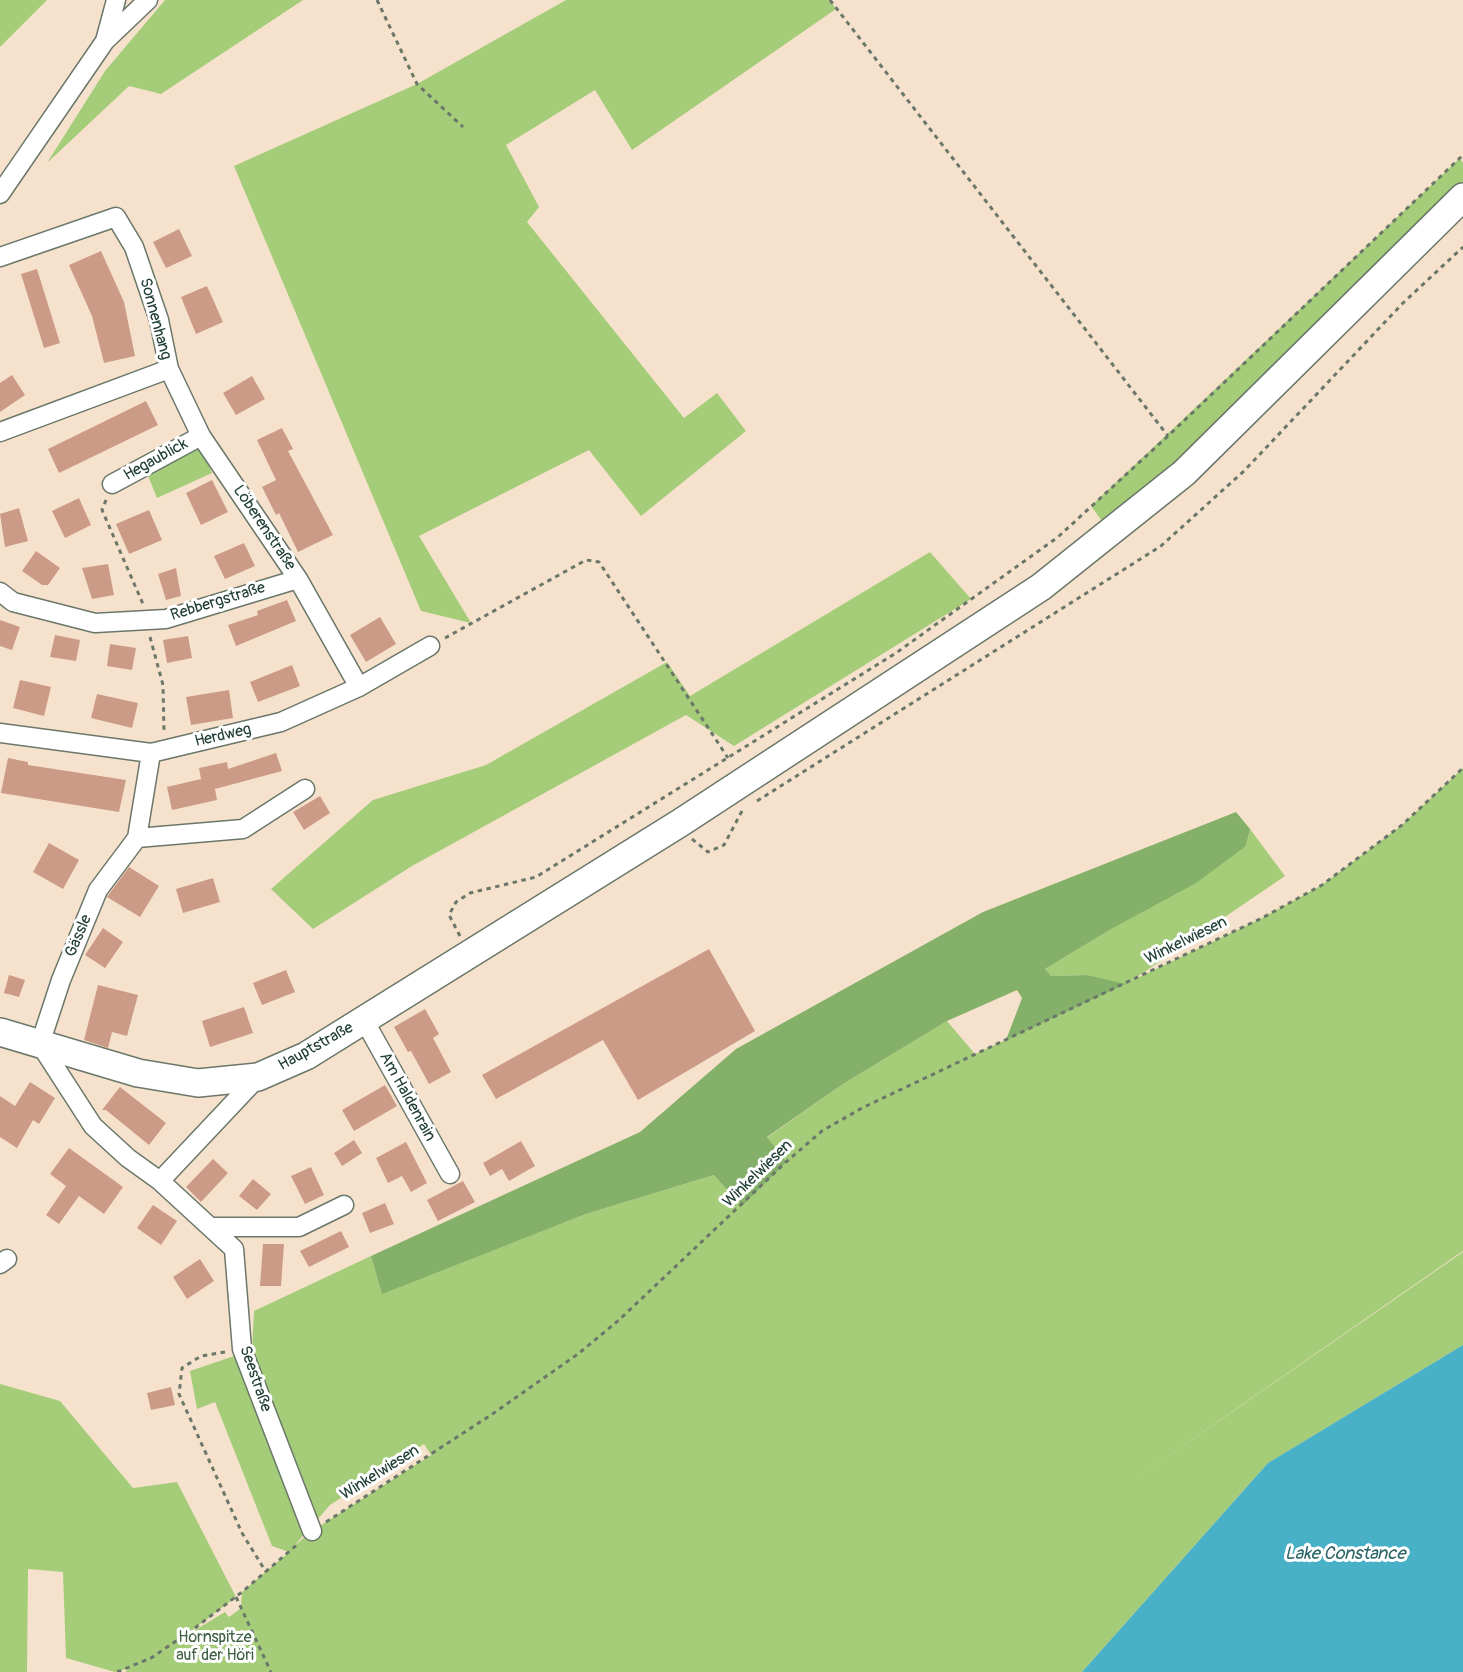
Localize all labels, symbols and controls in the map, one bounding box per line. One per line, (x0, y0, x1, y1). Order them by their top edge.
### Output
street label: Sonnenhang (135, 276, 175, 362)
street label: Hegaublick (121, 435, 191, 485)
street label: Löberenstraße (228, 482, 300, 574)
street label: Rebbergstraße (168, 579, 268, 625)
street label: Herdweg (193, 720, 253, 752)
street label: Gässle (62, 912, 96, 960)
street label: Winkelwiesen (1142, 913, 1230, 969)
street label: Hauptstraße (275, 1019, 357, 1075)
street label: Am Haldenrain (375, 1049, 439, 1145)
street label: Winkelwiesen (719, 1136, 797, 1212)
street label: Seestraße (235, 1344, 275, 1414)
street label: Winkelwiesen (337, 1441, 423, 1505)
water label: Lake Constance (1285, 1543, 1405, 1565)
park label: Hornspitze auf der Höri (176, 1628, 254, 1666)

